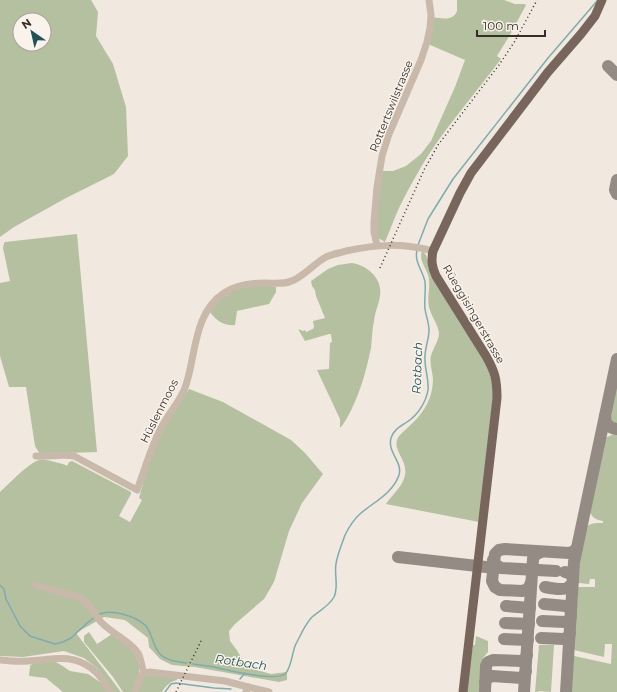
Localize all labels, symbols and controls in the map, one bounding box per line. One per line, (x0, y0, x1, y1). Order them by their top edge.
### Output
north arrow (12, 12, 52, 52)
scale bar (477, 12, 545, 38)
text: N (19, 15, 34, 32)
text: 100 m (483, 18, 519, 33)
street label: Rottertswilstrasse (366, 58, 416, 154)
street label: Rüeggisingerstrasse (440, 262, 508, 366)
water label: Rotbach (409, 342, 425, 394)
street label: Hüslenmoos (137, 376, 181, 445)
water label: Rotbach (214, 651, 268, 673)

